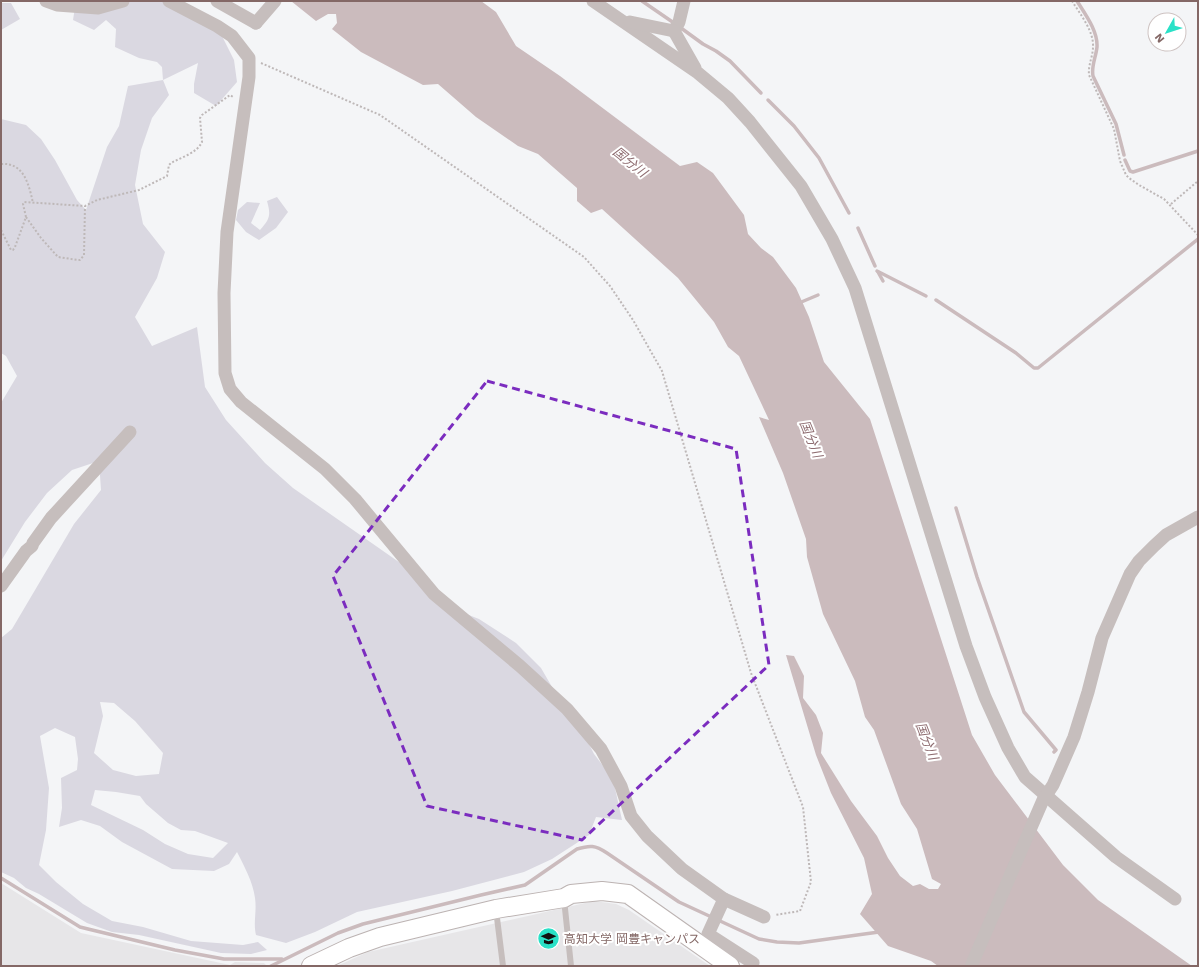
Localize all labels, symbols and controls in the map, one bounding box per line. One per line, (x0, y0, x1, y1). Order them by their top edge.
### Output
north arrow (1147, 12, 1187, 52)
text: N (1152, 31, 1167, 45)
water label: 国分川 (610, 144, 651, 181)
water label: 国分川 (797, 418, 826, 462)
water label: 国分川 (913, 720, 942, 764)
school or university icon: 高知大学 岡豊キャンパス (536, 926, 562, 952)
place label: 高知大学 岡豊キャンパス (564, 932, 700, 946)

